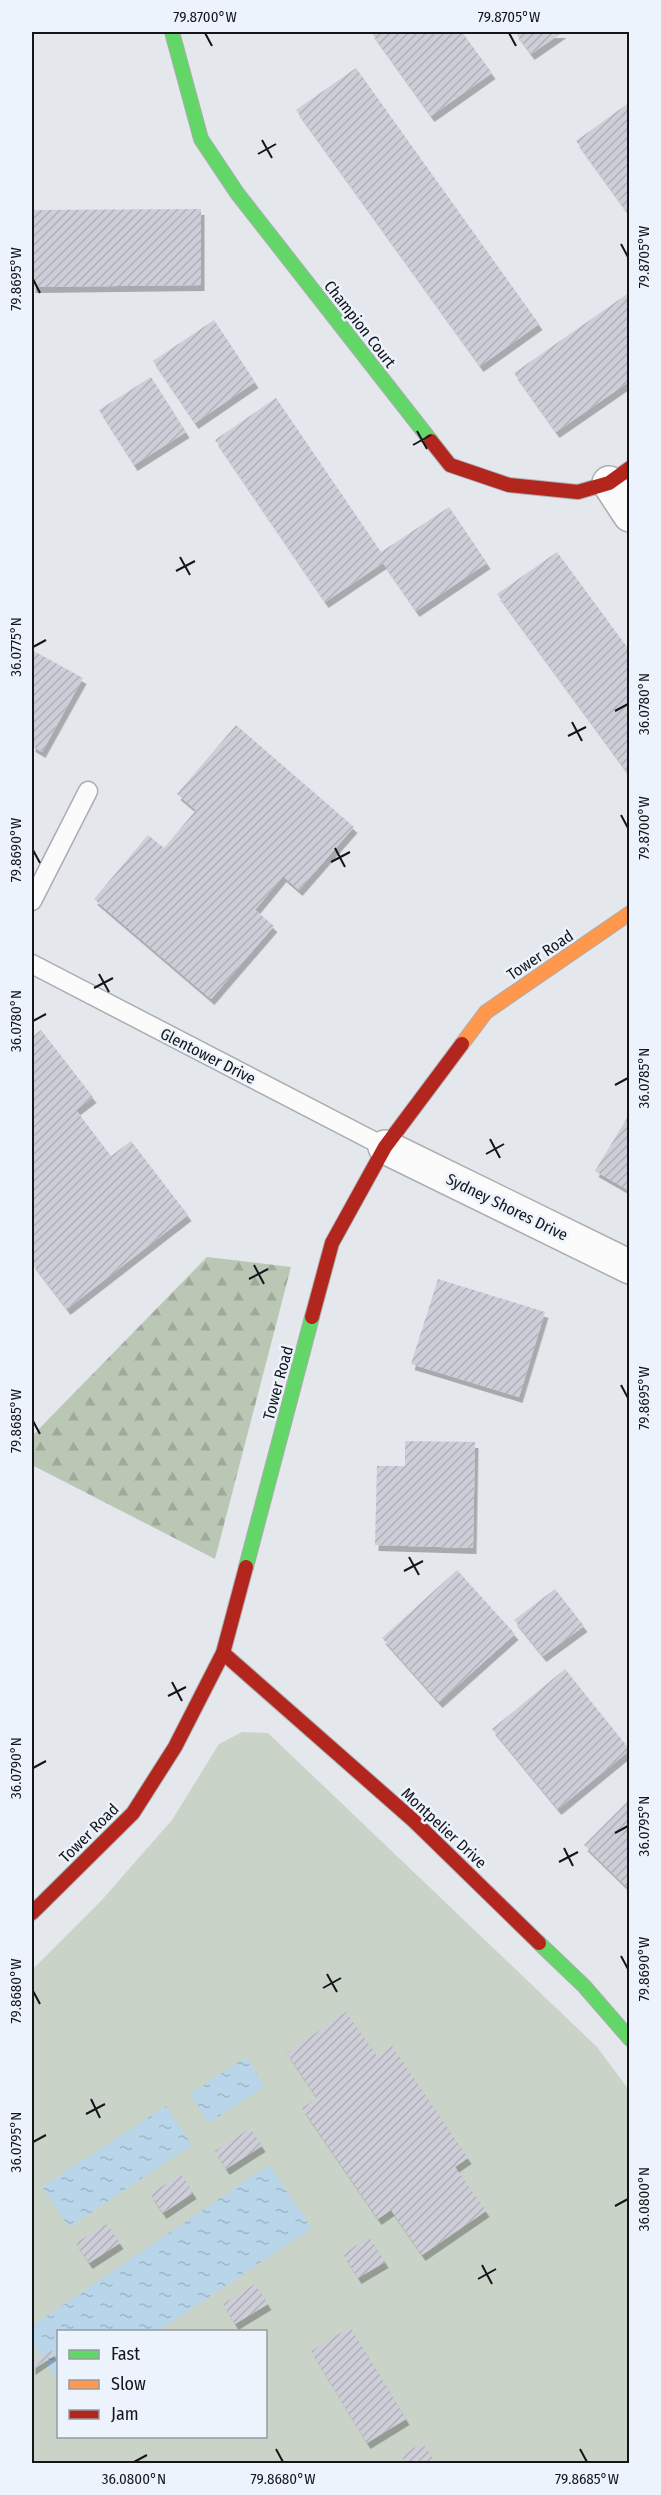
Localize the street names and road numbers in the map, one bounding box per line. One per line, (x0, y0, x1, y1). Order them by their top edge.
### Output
street label: Champion Court (320, 277, 400, 372)
street label: Tower Road (503, 926, 577, 984)
street label: Glentower Drive (157, 1024, 259, 1088)
street label: Sydney Shores Drive (443, 1169, 571, 1245)
street label: Tower Road (259, 1344, 297, 1422)
street label: Montpelier Drive (398, 1784, 490, 1872)
street label: Tower Road (55, 1799, 123, 1867)

